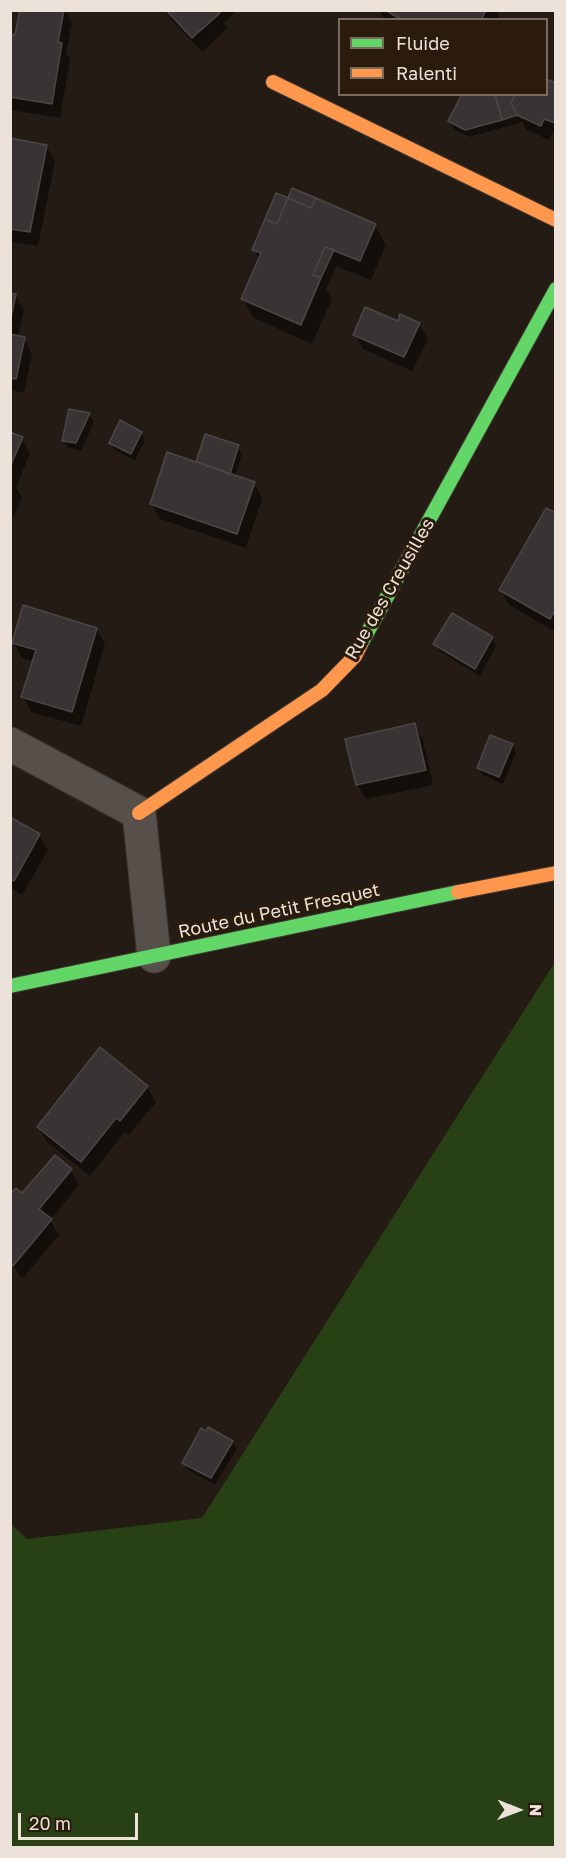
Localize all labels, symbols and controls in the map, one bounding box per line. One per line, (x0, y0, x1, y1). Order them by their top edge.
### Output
legend (338, 18, 548, 96)
text: Fluide (396, 32, 450, 54)
text: Ralenti (396, 62, 457, 84)
street label: Rue des Creusilles (341, 515, 439, 663)
street label: Route du Petit Fresquet (176, 879, 382, 943)
north arrow (488, 1780, 548, 1840)
scale bar (21, 1801, 141, 1839)
text: N (526, 1804, 546, 1817)
text: 20 m (29, 1812, 71, 1834)

